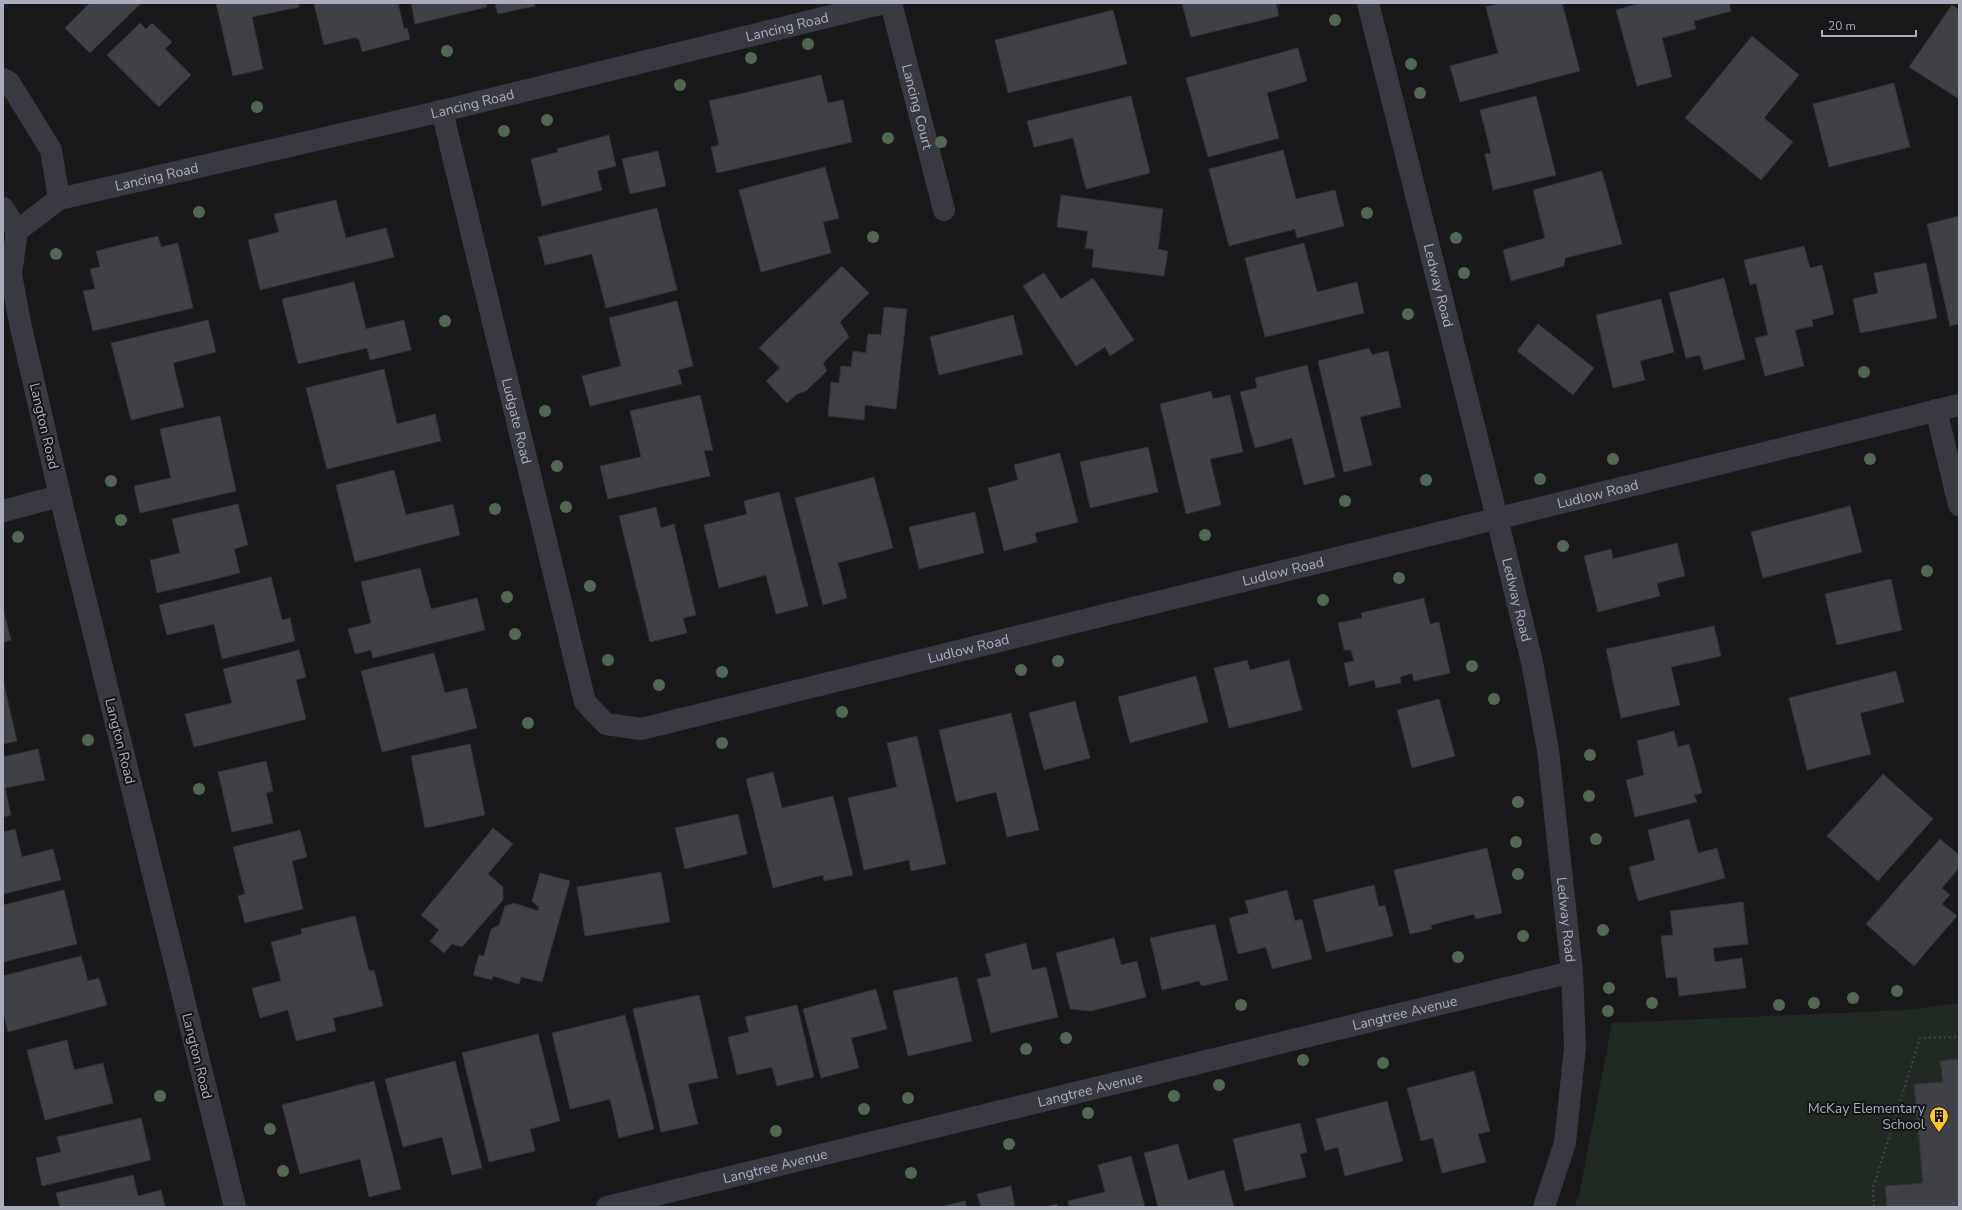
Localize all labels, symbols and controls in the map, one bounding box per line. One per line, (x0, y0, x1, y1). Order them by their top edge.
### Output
street label: Lancing Road (743, 7, 831, 46)
scale bar (1822, 12, 1916, 38)
text: 20 m (1828, 18, 1856, 34)
street label: Lancing Court (897, 62, 938, 151)
street label: Lancing Road (429, 84, 516, 123)
street label: Lancing Road (113, 158, 200, 195)
street label: Ledway Road (1419, 241, 1458, 329)
street label: Ludgate Road (497, 376, 537, 466)
street label: Langton Road (25, 381, 63, 471)
street label: Ludlow Road (1555, 475, 1640, 513)
street label: Ludlow Road (1240, 552, 1326, 590)
street label: Ledway Road (1498, 556, 1536, 644)
street label: Ludlow Road (926, 629, 1011, 668)
street label: Langton Road (100, 696, 140, 786)
street label: Ledway Road (1552, 876, 1580, 963)
street label: Langtree Avenue (1350, 991, 1459, 1035)
street label: Langton Road (177, 1011, 217, 1101)
street label: Langtree Avenue (1036, 1067, 1144, 1111)
place label: McKay Elementary School (1808, 1099, 1926, 1134)
building icon: McKay Elementary School (1928, 1105, 1950, 1133)
street label: Langtree Avenue (721, 1144, 829, 1188)

